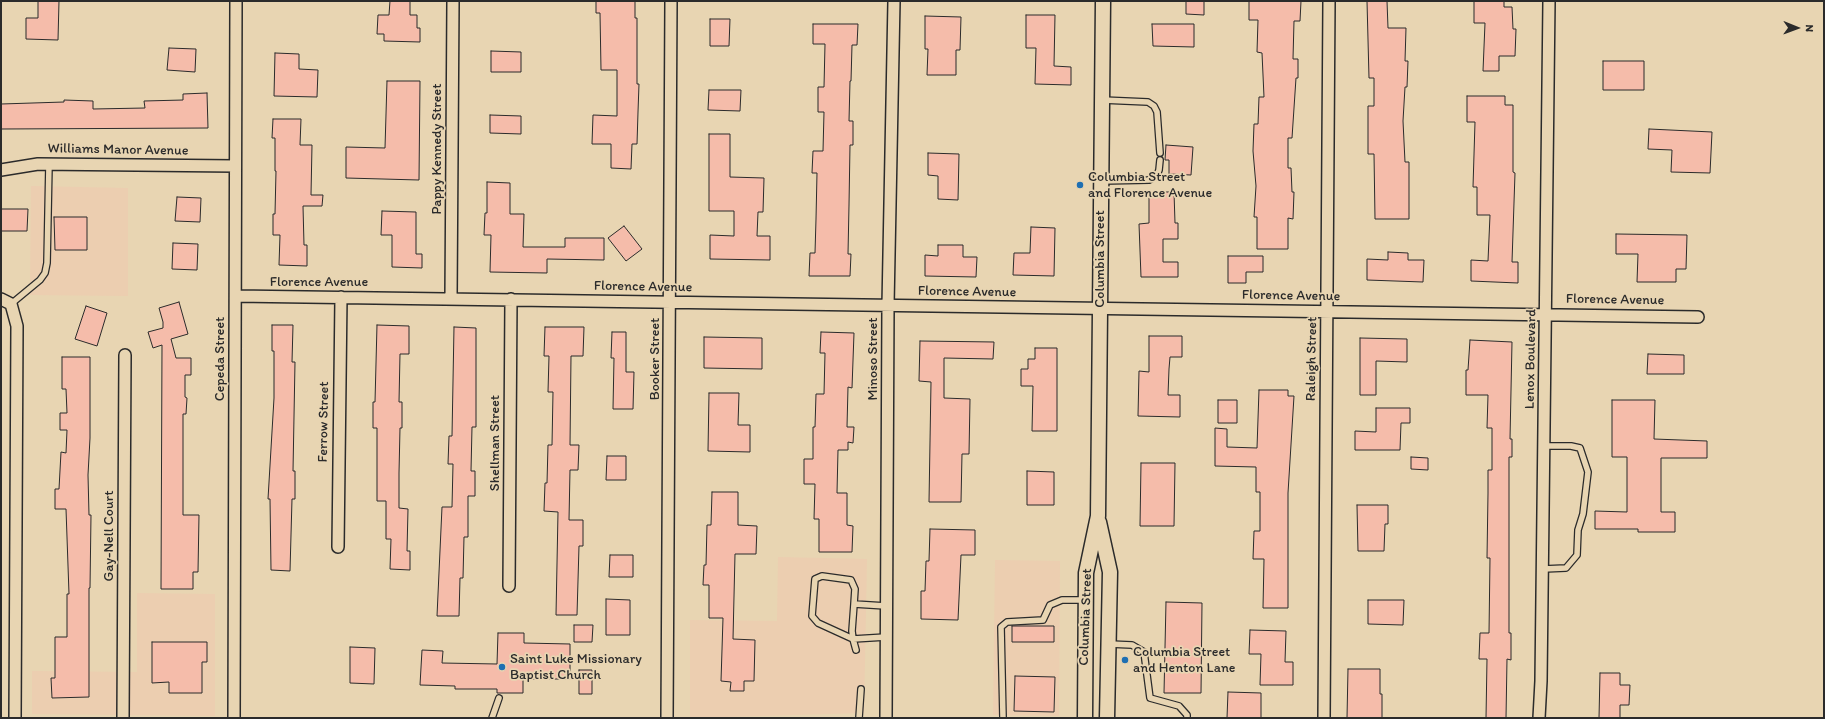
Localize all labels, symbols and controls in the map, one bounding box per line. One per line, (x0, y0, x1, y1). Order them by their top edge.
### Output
north arrow (1777, 8, 1817, 48)
text: N (1803, 24, 1816, 32)
street label: Pappy Kennedy Street (429, 84, 445, 214)
street label: Williams Manor Avenue (47, 140, 189, 160)
place label: Columbia Street and Florence Avenue (1088, 169, 1212, 202)
marker: Columbia Street and Florence Avenue (1075, 180, 1085, 190)
street label: Columbia Street (1092, 210, 1108, 308)
street label: Florence Avenue (270, 274, 368, 290)
street label: Florence Avenue (594, 278, 692, 296)
street label: Florence Avenue (918, 283, 1016, 301)
street label: Florence Avenue (1242, 287, 1340, 305)
street label: Florence Avenue (1566, 291, 1664, 309)
street label: Lenox Boulevard (1522, 309, 1540, 409)
street label: Cepeda Street (212, 317, 228, 401)
street label: Minoso Street (865, 317, 881, 401)
street label: Raleigh Street (1303, 317, 1321, 401)
street label: Booker Street (647, 318, 663, 400)
street label: Ferrow Street (315, 381, 333, 463)
street label: Shellman Street (487, 395, 503, 491)
street label: Gay-Nell Court (101, 491, 117, 581)
street label: Columbia Street (1076, 568, 1096, 666)
place label: Columbia Street and Henton Lane (1133, 644, 1235, 676)
place label: Saint Luke Missionary Baptist Church (510, 651, 642, 684)
marker: Columbia Street and Henton Lane (1120, 655, 1130, 665)
marker: Saint Luke Missionary Baptist Church (497, 662, 507, 672)

